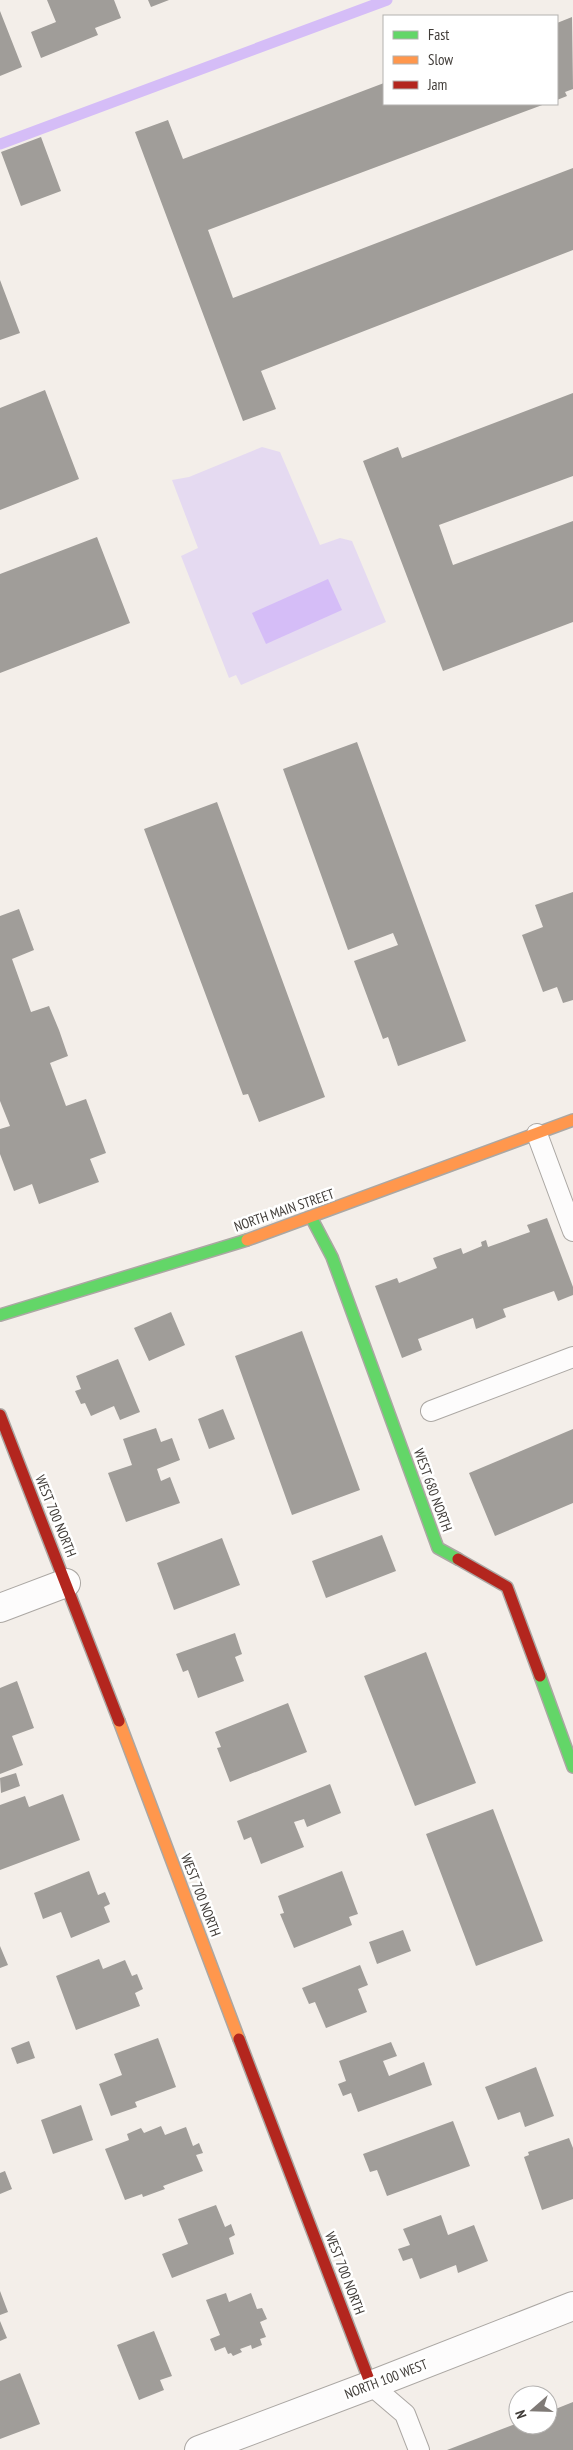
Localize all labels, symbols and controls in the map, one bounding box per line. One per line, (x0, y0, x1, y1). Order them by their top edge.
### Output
legend (383, 15, 558, 105)
text: Fast (428, 25, 449, 44)
text: Slow (428, 50, 453, 69)
text: Jam (427, 75, 447, 94)
street label: NORTH MAIN STREET (232, 1184, 337, 1236)
street label: WEST 680 NORTH (410, 1446, 456, 1534)
street label: WEST 700 NORTH (31, 1472, 81, 1560)
street label: WEST 700 NORTH (177, 1851, 225, 1939)
street label: WEST 700 NORTH (321, 2229, 369, 2317)
street label: NORTH 100 WEST (342, 2355, 431, 2403)
north arrow (508, 2385, 558, 2435)
text: N (511, 2408, 531, 2421)

